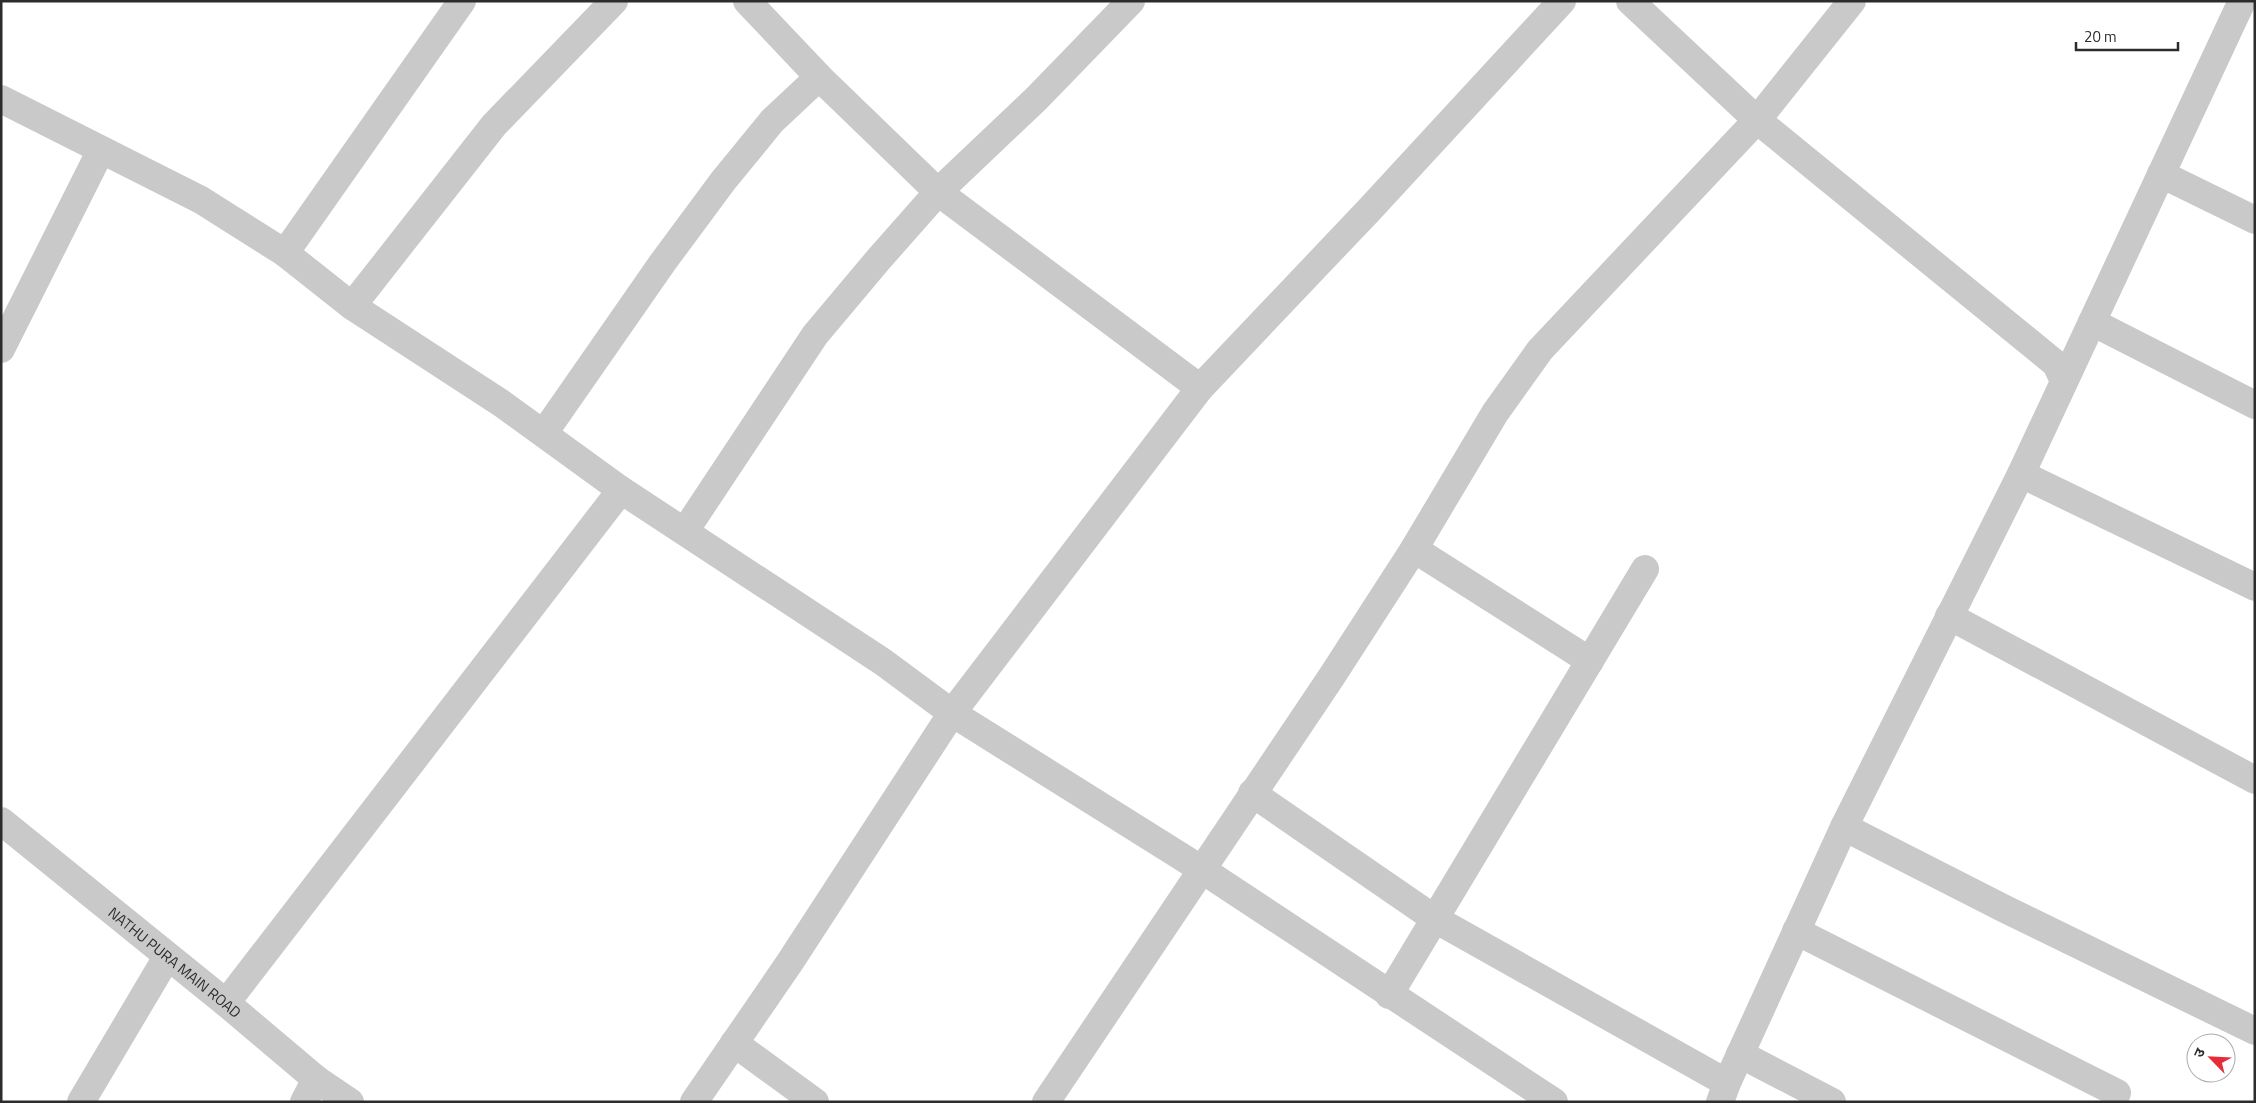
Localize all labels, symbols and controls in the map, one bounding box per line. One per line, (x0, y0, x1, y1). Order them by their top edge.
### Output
scale bar (2076, 20, 2178, 52)
text: 20 m (2084, 25, 2117, 48)
street label: NATHU PURA MAIN ROAD (103, 901, 247, 1023)
north arrow (2186, 1033, 2236, 1083)
text: उ (2187, 1044, 2210, 1061)

